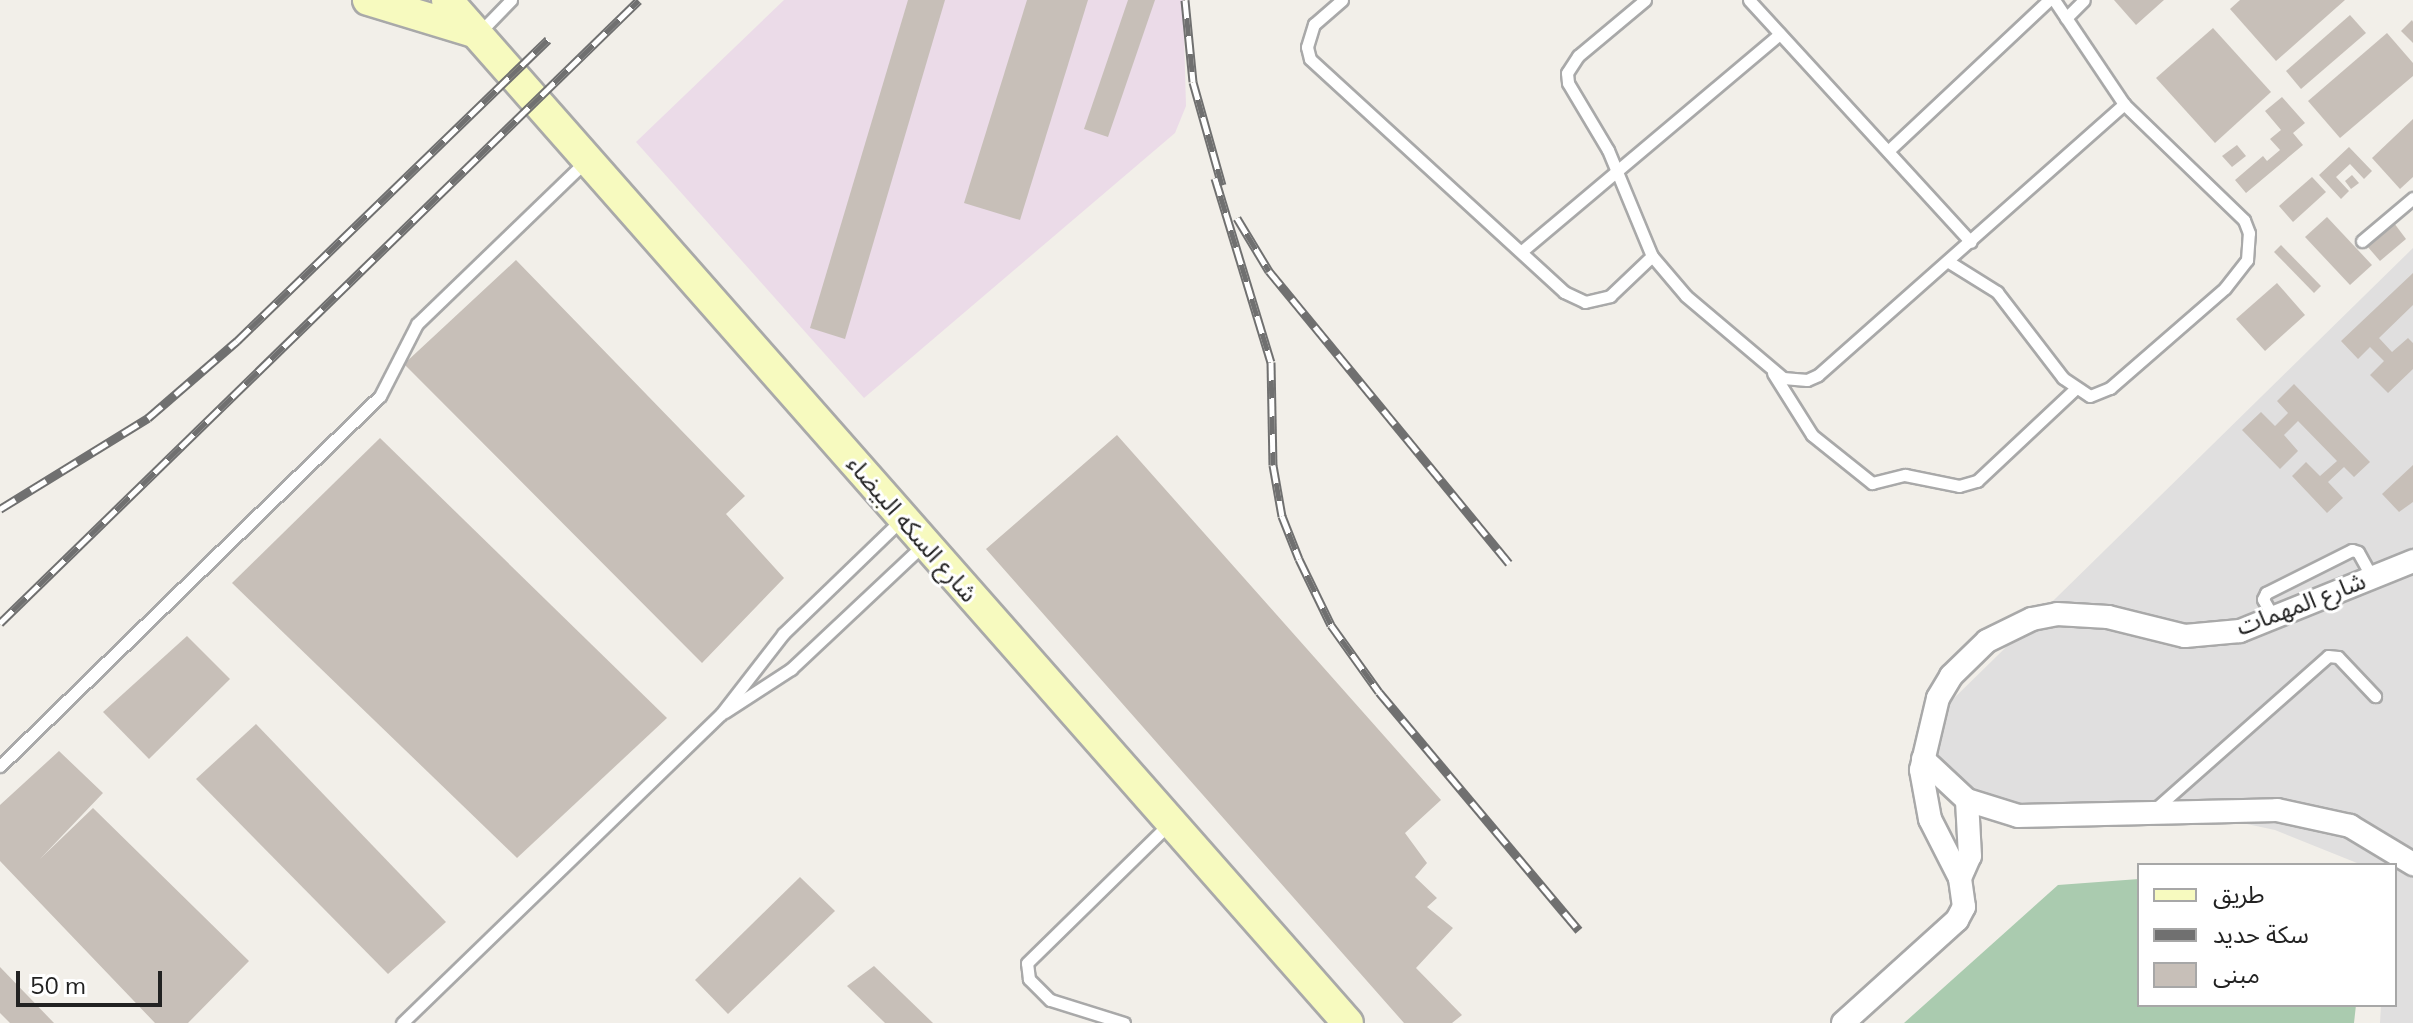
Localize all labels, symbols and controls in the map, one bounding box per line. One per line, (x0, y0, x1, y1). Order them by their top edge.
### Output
street label: شارع السكه البيضاء (841, 450, 983, 608)
street label: شارع المهمات (2232, 566, 2370, 642)
legend (2137, 863, 2397, 1007)
text: طريق (2213, 879, 2265, 909)
text: سكة حديد (2213, 919, 2309, 949)
scale bar (20, 955, 166, 1005)
text: مبنى (2213, 959, 2260, 989)
text: 50 m (30, 970, 86, 1000)

